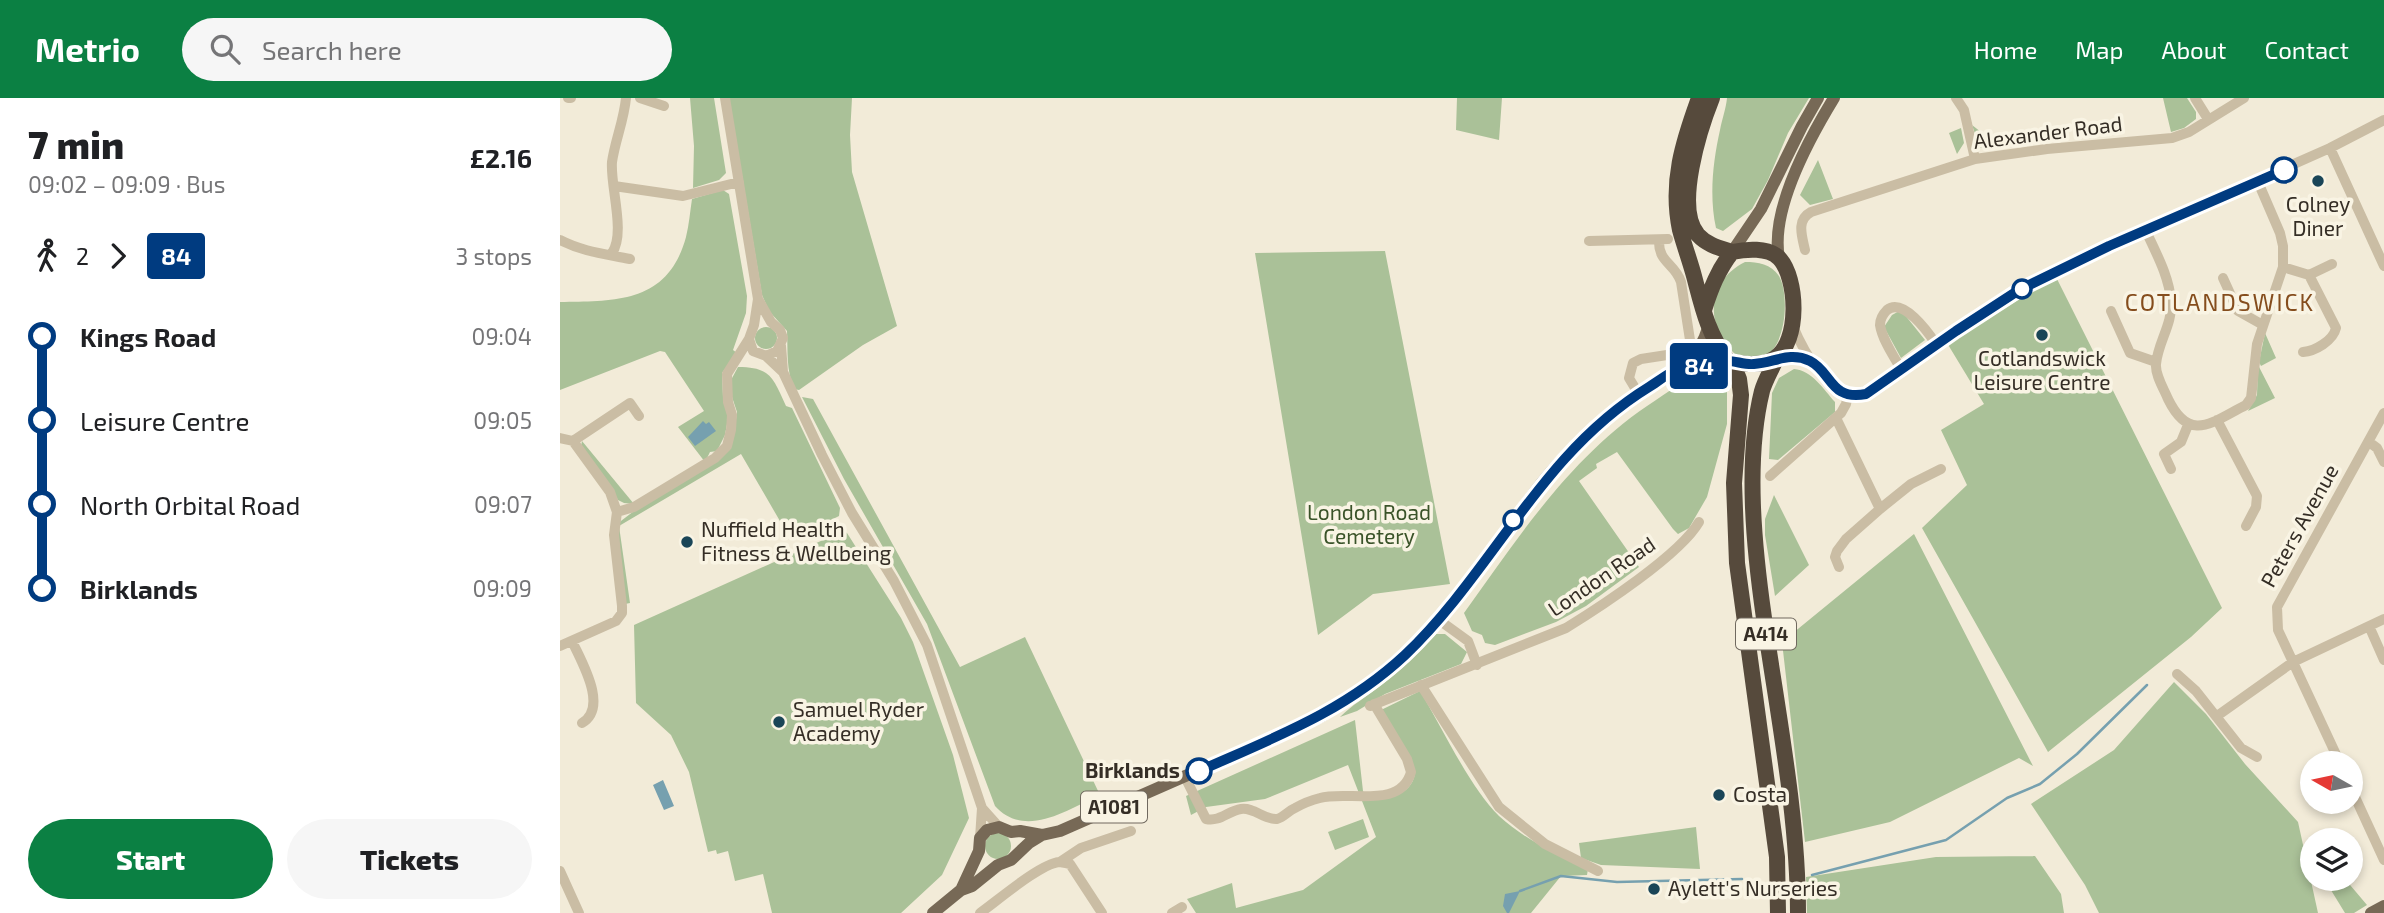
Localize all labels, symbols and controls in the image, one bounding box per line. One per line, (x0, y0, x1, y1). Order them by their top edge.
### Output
search box (182, 18, 672, 81)
text: Metrio (35, 29, 140, 69)
icon: search (206, 30, 244, 68)
text: Search here (262, 34, 402, 65)
text: Home (1974, 35, 2037, 64)
text: Map (2075, 35, 2123, 64)
text: About (2161, 35, 2227, 64)
text: Contact (2265, 35, 2349, 64)
street label: Alexander Road (1972, 110, 2124, 153)
text: 7 min (28, 121, 124, 167)
text: £2.16 (470, 142, 532, 173)
unlabelled marker (2271, 157, 2297, 183)
text: 09:02 – 09:09 · Bus (28, 170, 225, 198)
marker: Colney Diner (2310, 173, 2326, 189)
place label: Colney Diner (2286, 191, 2350, 240)
icon: walk (28, 237, 66, 275)
icon: forward (99, 237, 137, 275)
text: 84 (161, 241, 191, 270)
text: 2 (76, 242, 89, 270)
text: 3 stops (456, 242, 532, 270)
unlabelled marker (2012, 279, 2032, 299)
district label: COTLANDSWICK (2125, 288, 2315, 316)
text: Kings Road (80, 321, 216, 352)
text: 09:04 (472, 322, 532, 350)
marker: Cotlandswick Leisure Centre (2034, 327, 2050, 343)
line badge: 84 (1668, 343, 1730, 389)
place label: Cotlandswick Leisure Centre (1974, 345, 2110, 394)
text: 84 (1684, 351, 1714, 380)
text: Leisure Centre (80, 405, 249, 436)
text: 09:05 (473, 406, 532, 434)
street label: Peters Avenue (2255, 460, 2343, 591)
text: North Orbital Road (80, 489, 300, 520)
text: 09:07 (474, 490, 532, 518)
park label: London Road Cemetery (1307, 499, 1431, 548)
unlabelled marker (1503, 510, 1523, 530)
place label: Nuffield Health Fitness & Wellbeing (701, 516, 892, 565)
street label: London Road (1543, 531, 1660, 621)
marker: Nuffield Health Fitness & Wellbeing (679, 534, 695, 550)
text: Birklands (80, 573, 198, 604)
text: 09:09 (473, 574, 532, 602)
road number: A414 (1736, 618, 1796, 650)
place label: Samuel Ryder Academy (793, 696, 925, 745)
marker: Samuel Ryder Academy (771, 714, 787, 730)
north arrow (2300, 751, 2362, 814)
map controls (2300, 751, 2363, 891)
place label: Birklands (1085, 757, 1180, 782)
marker: Birklands (1186, 758, 1212, 784)
place label: Costa (1733, 781, 1787, 806)
marker: Costa (1711, 787, 1727, 803)
road number: A1081 (1081, 792, 1147, 822)
button: Start (28, 819, 273, 899)
button: Tickets (287, 819, 532, 899)
button: layers (2300, 828, 2363, 891)
place label: Aylett's Nurseries (1668, 875, 1838, 900)
marker: Aylett's Nurseries (1646, 881, 1662, 897)

